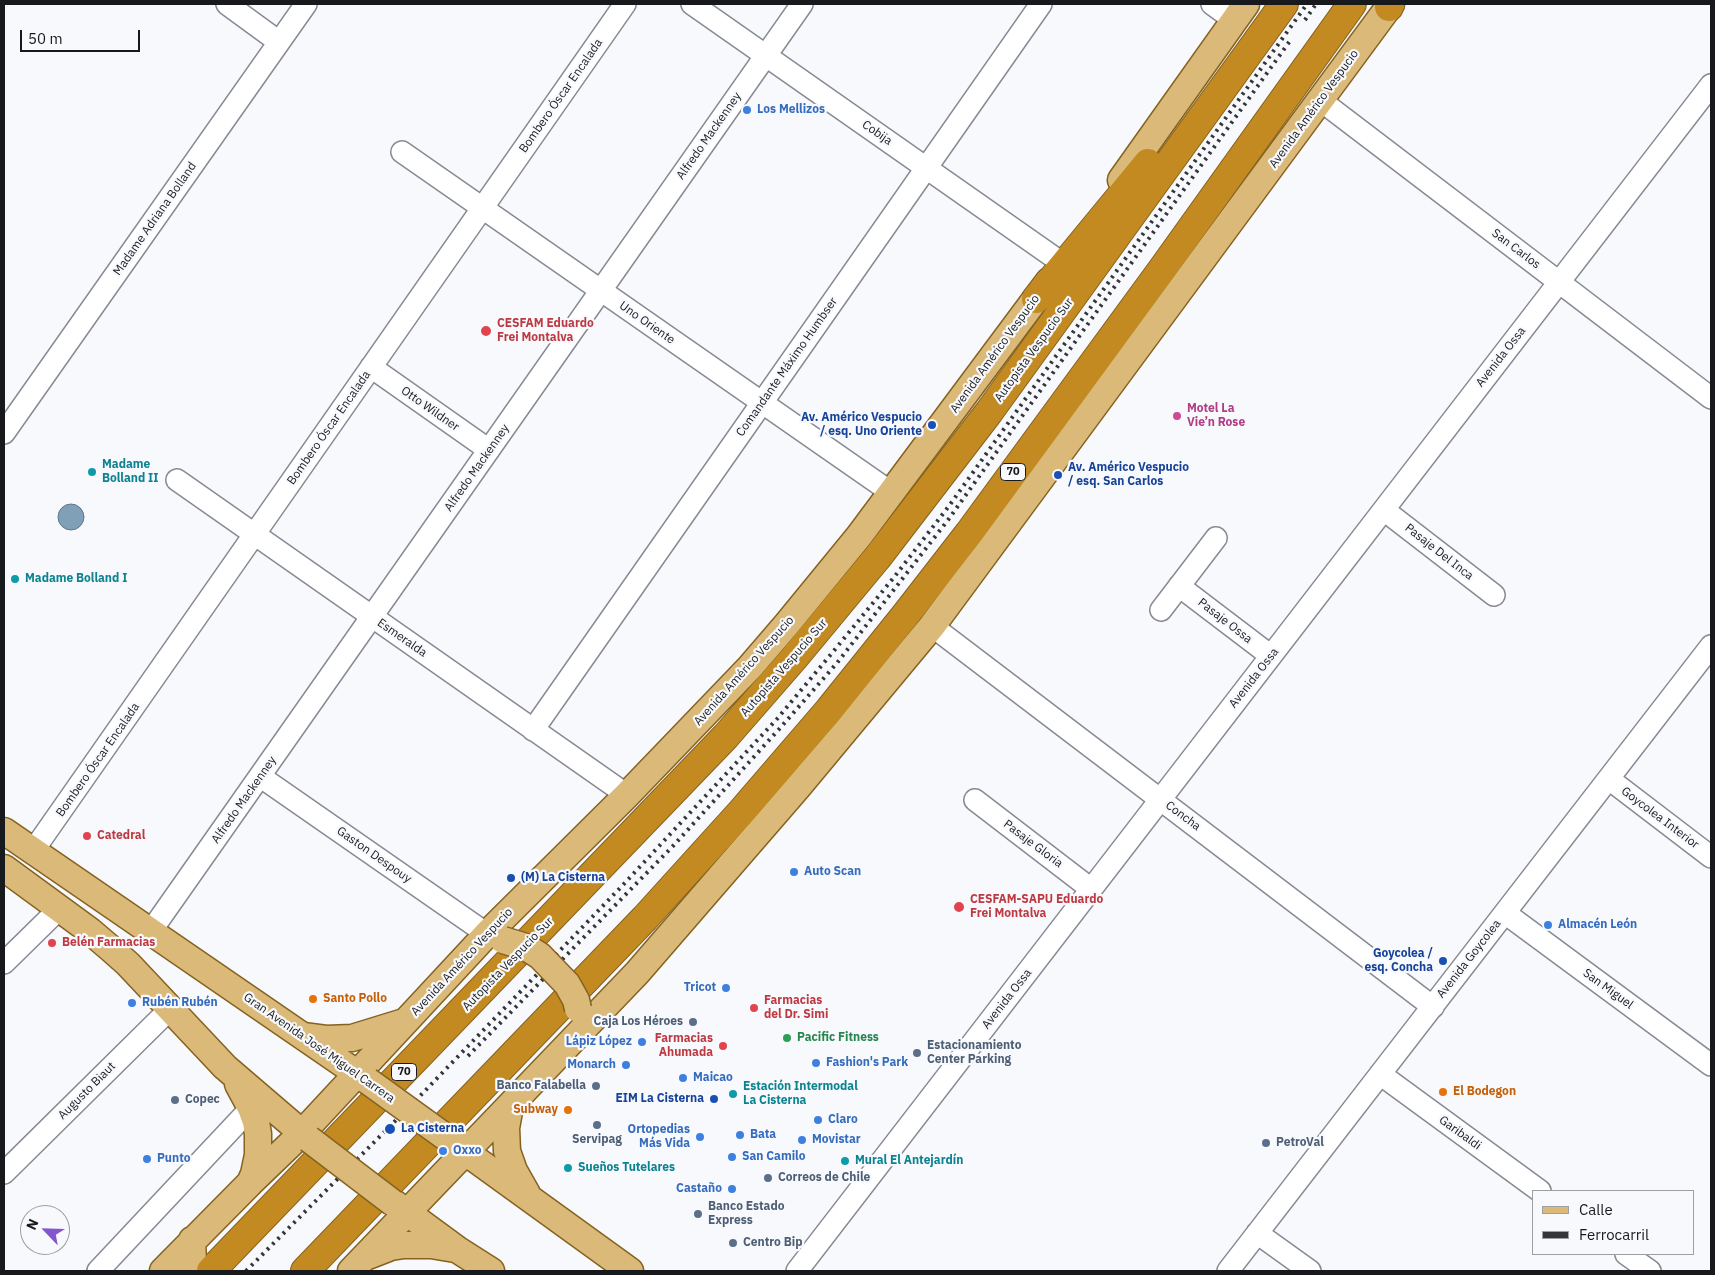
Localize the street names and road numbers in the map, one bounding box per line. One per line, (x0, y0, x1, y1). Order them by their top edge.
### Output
street label: Bombero Óscar Encalada (516, 36, 606, 156)
street label: Avenida Américo Vespucio (1266, 47, 1362, 171)
street label: Alfredo Mackenney (673, 90, 745, 182)
street label: Cobija (859, 117, 895, 149)
street label: Madame Adriana Bolland (110, 160, 200, 278)
street label: San Carlos (1489, 226, 1543, 272)
street label: Avenida Américo Vespucio (947, 292, 1043, 416)
street label: Comandante Máximo Humbser (733, 295, 841, 439)
street label: Autopista Vespucio Sur (992, 295, 1076, 405)
street label: Uno Oriente (616, 299, 678, 347)
street label: Avenida Ossa (1473, 324, 1529, 390)
street label: Bombero Óscar Encalada (284, 368, 374, 488)
street label: Otto Wildner (398, 384, 462, 434)
street label: Alfredo Mackenney (441, 422, 513, 514)
road number: 70 (1000, 464, 1026, 481)
street label: Pasaje Del Inca (1402, 521, 1476, 583)
street label: Pasaje Ossa (1195, 595, 1255, 647)
street label: Avenida Américo Vespucio (691, 613, 797, 729)
street label: Esmeralda (374, 616, 430, 660)
street label: Autopista Vespucio Sur (738, 616, 830, 720)
street label: Avenida Ossa (1226, 645, 1282, 711)
street label: Bombero Óscar Encalada (53, 700, 143, 820)
street label: Alfredo Mackenney (208, 754, 280, 846)
street label: Goycolea Interior (1618, 784, 1702, 852)
street label: Concha (1163, 798, 1203, 834)
street label: Pasaje Gloria (1001, 817, 1065, 871)
street label: Gaston Despouy (334, 824, 414, 886)
street label: Avenida Américo Vespucio (408, 905, 516, 1019)
street label: Autopista Vespucio Sur (460, 914, 556, 1014)
street label: Avenida Goycolea (1434, 917, 1504, 1001)
street label: Avenida Ossa (979, 966, 1035, 1032)
street label: San Miguel (1580, 966, 1636, 1012)
street label: Gran Avenida José Miguel Carrera (241, 990, 397, 1106)
street label: Augusto Biaut (55, 1059, 119, 1123)
road number: 70 (392, 1064, 416, 1080)
street label: Garibaldi (1436, 1113, 1484, 1153)

